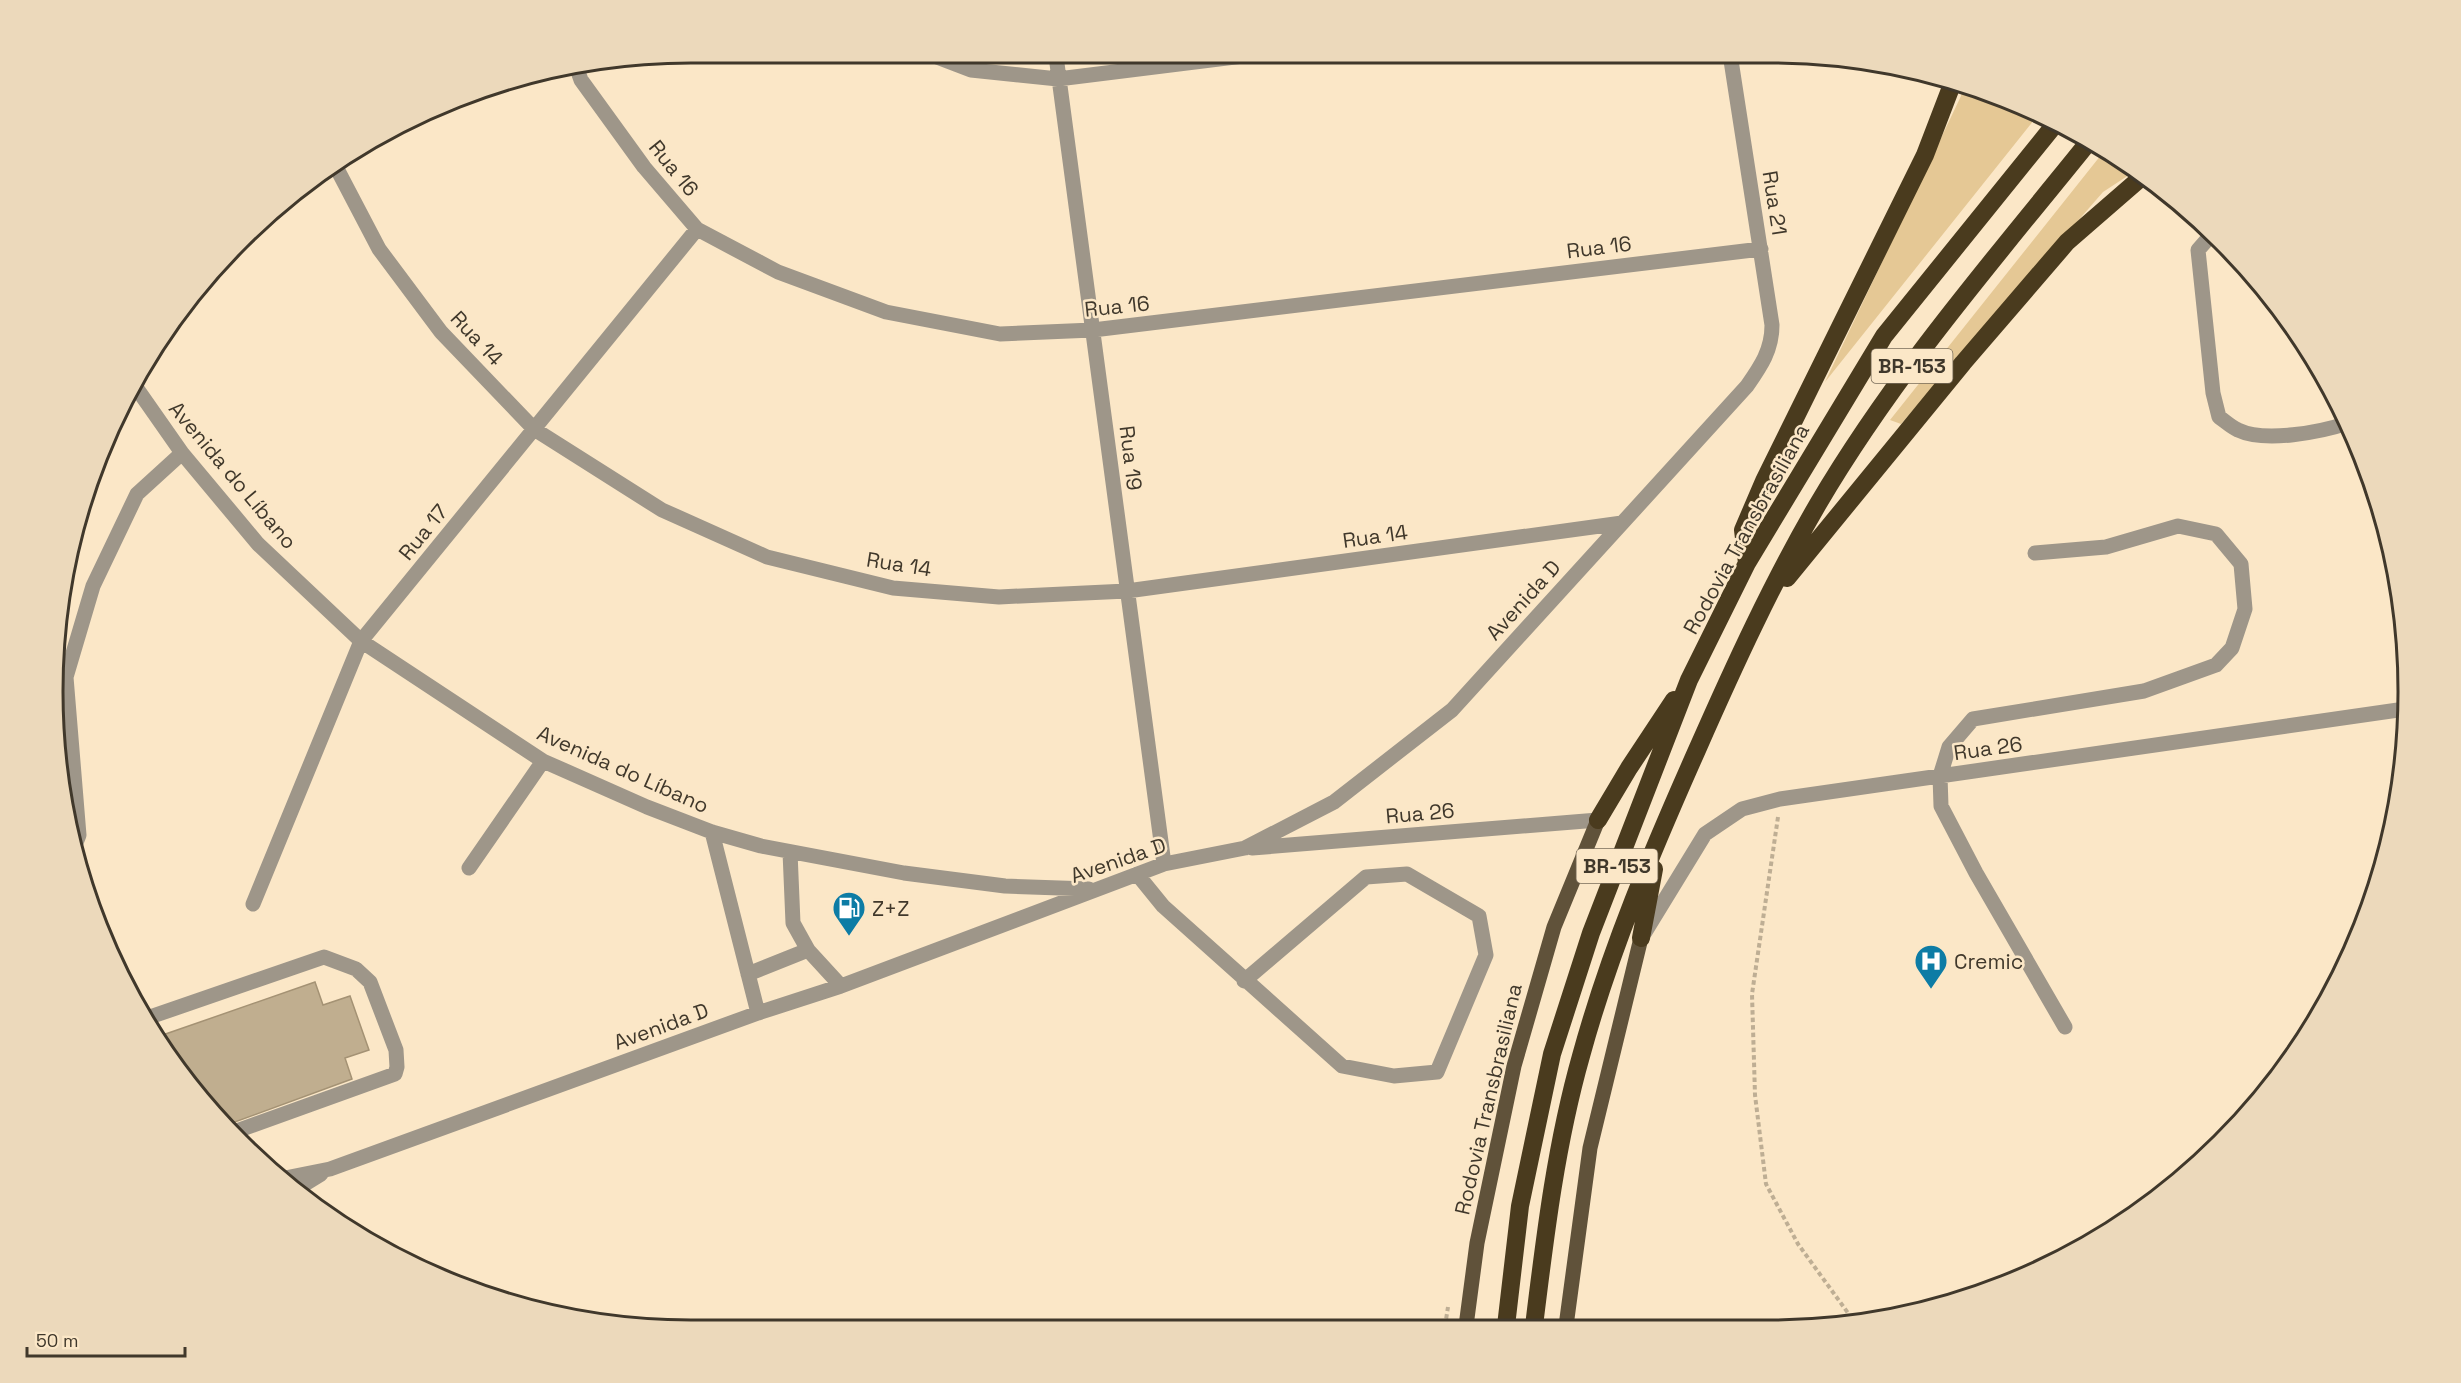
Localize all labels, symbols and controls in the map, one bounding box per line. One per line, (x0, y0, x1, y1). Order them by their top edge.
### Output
street label: Rua 16 (643, 134, 705, 202)
street label: Rua 21 (1757, 169, 1793, 237)
street label: Rua 16 (1565, 230, 1633, 264)
street label: Rua 16 (1083, 289, 1151, 323)
street label: Rua 14 (445, 305, 509, 371)
road number: BR-153 (1872, 349, 1952, 383)
street label: Avenida do Líbano (163, 395, 303, 555)
street label: Rodovia Transbrasiliana (1677, 419, 1815, 639)
street label: Rua 19 (1114, 424, 1148, 492)
street label: Rua 17 (392, 498, 454, 565)
street label: Rua 14 (1341, 518, 1409, 554)
street label: Rua 14 (865, 546, 933, 582)
street label: Avenida D (1480, 554, 1566, 646)
street label: Avenida do Líbano (533, 719, 713, 819)
street label: Rua 26 (1952, 730, 2024, 766)
street label: Rua 26 (1384, 797, 1456, 829)
street label: Avenida D (1067, 831, 1169, 889)
road number: BR-153 (1576, 849, 1658, 883)
fuel station icon: Z+Z (831, 890, 867, 937)
place label: Z+Z (872, 895, 909, 922)
hospital icon: Cremic (1913, 943, 1949, 990)
place label: Cremic (1954, 948, 2023, 975)
street label: Rodovia Transbrasiliana (1448, 981, 1528, 1217)
street label: Avenida D (610, 996, 712, 1056)
scale bar (27, 1320, 184, 1358)
text: 50 m (36, 1329, 78, 1352)

